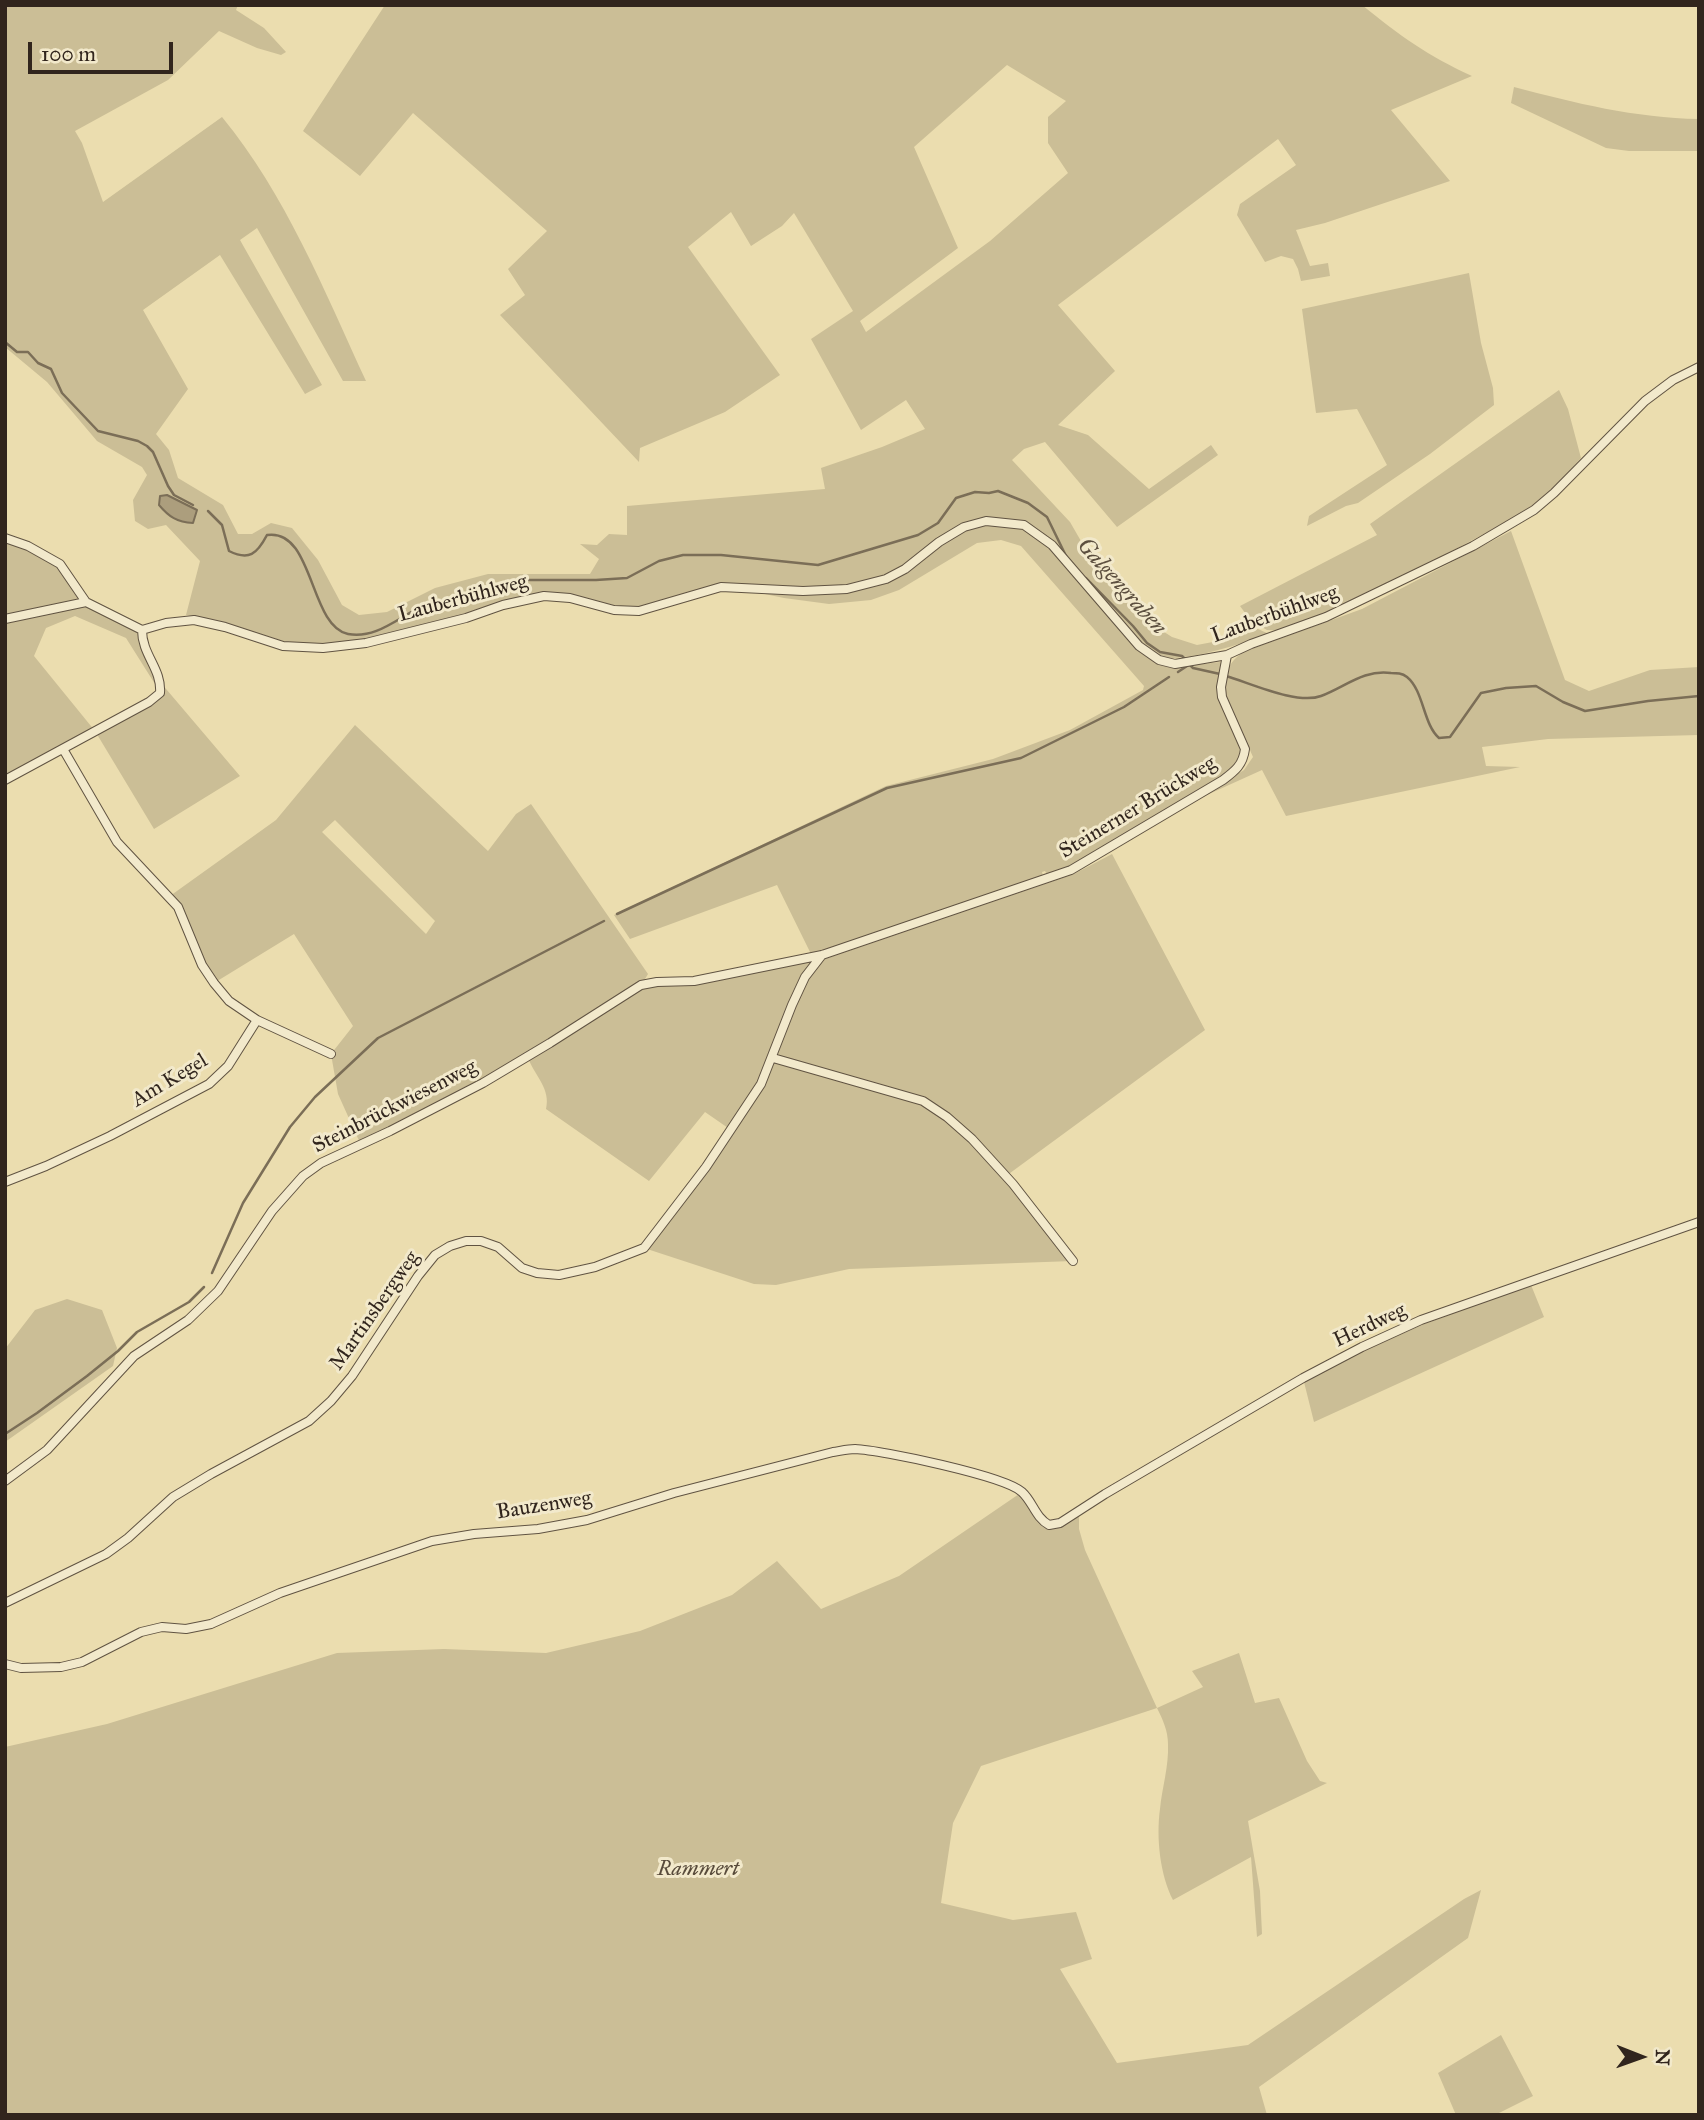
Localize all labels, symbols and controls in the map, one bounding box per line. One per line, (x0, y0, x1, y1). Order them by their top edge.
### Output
scale bar (32, 28, 177, 72)
text: 100 m (41, 41, 96, 67)
water label: Galgengraben (1070, 533, 1172, 641)
street label: Lauberbühlweg (396, 570, 530, 628)
street label: Lauberbühlweg (1208, 580, 1342, 650)
street label: Steinerner Brückweg (1055, 751, 1221, 865)
street label: Am Kegel (128, 1049, 212, 1113)
street label: Steinbrückwiesenweg (309, 1055, 481, 1159)
street label: Martinsbergweg (325, 1247, 425, 1375)
street label: Herdweg (1330, 1298, 1410, 1354)
street label: Bauzenweg (495, 1486, 593, 1526)
park label: Rammert (657, 1857, 739, 1883)
north arrow (1606, 2022, 1676, 2092)
text: N (1651, 2049, 1674, 2066)

